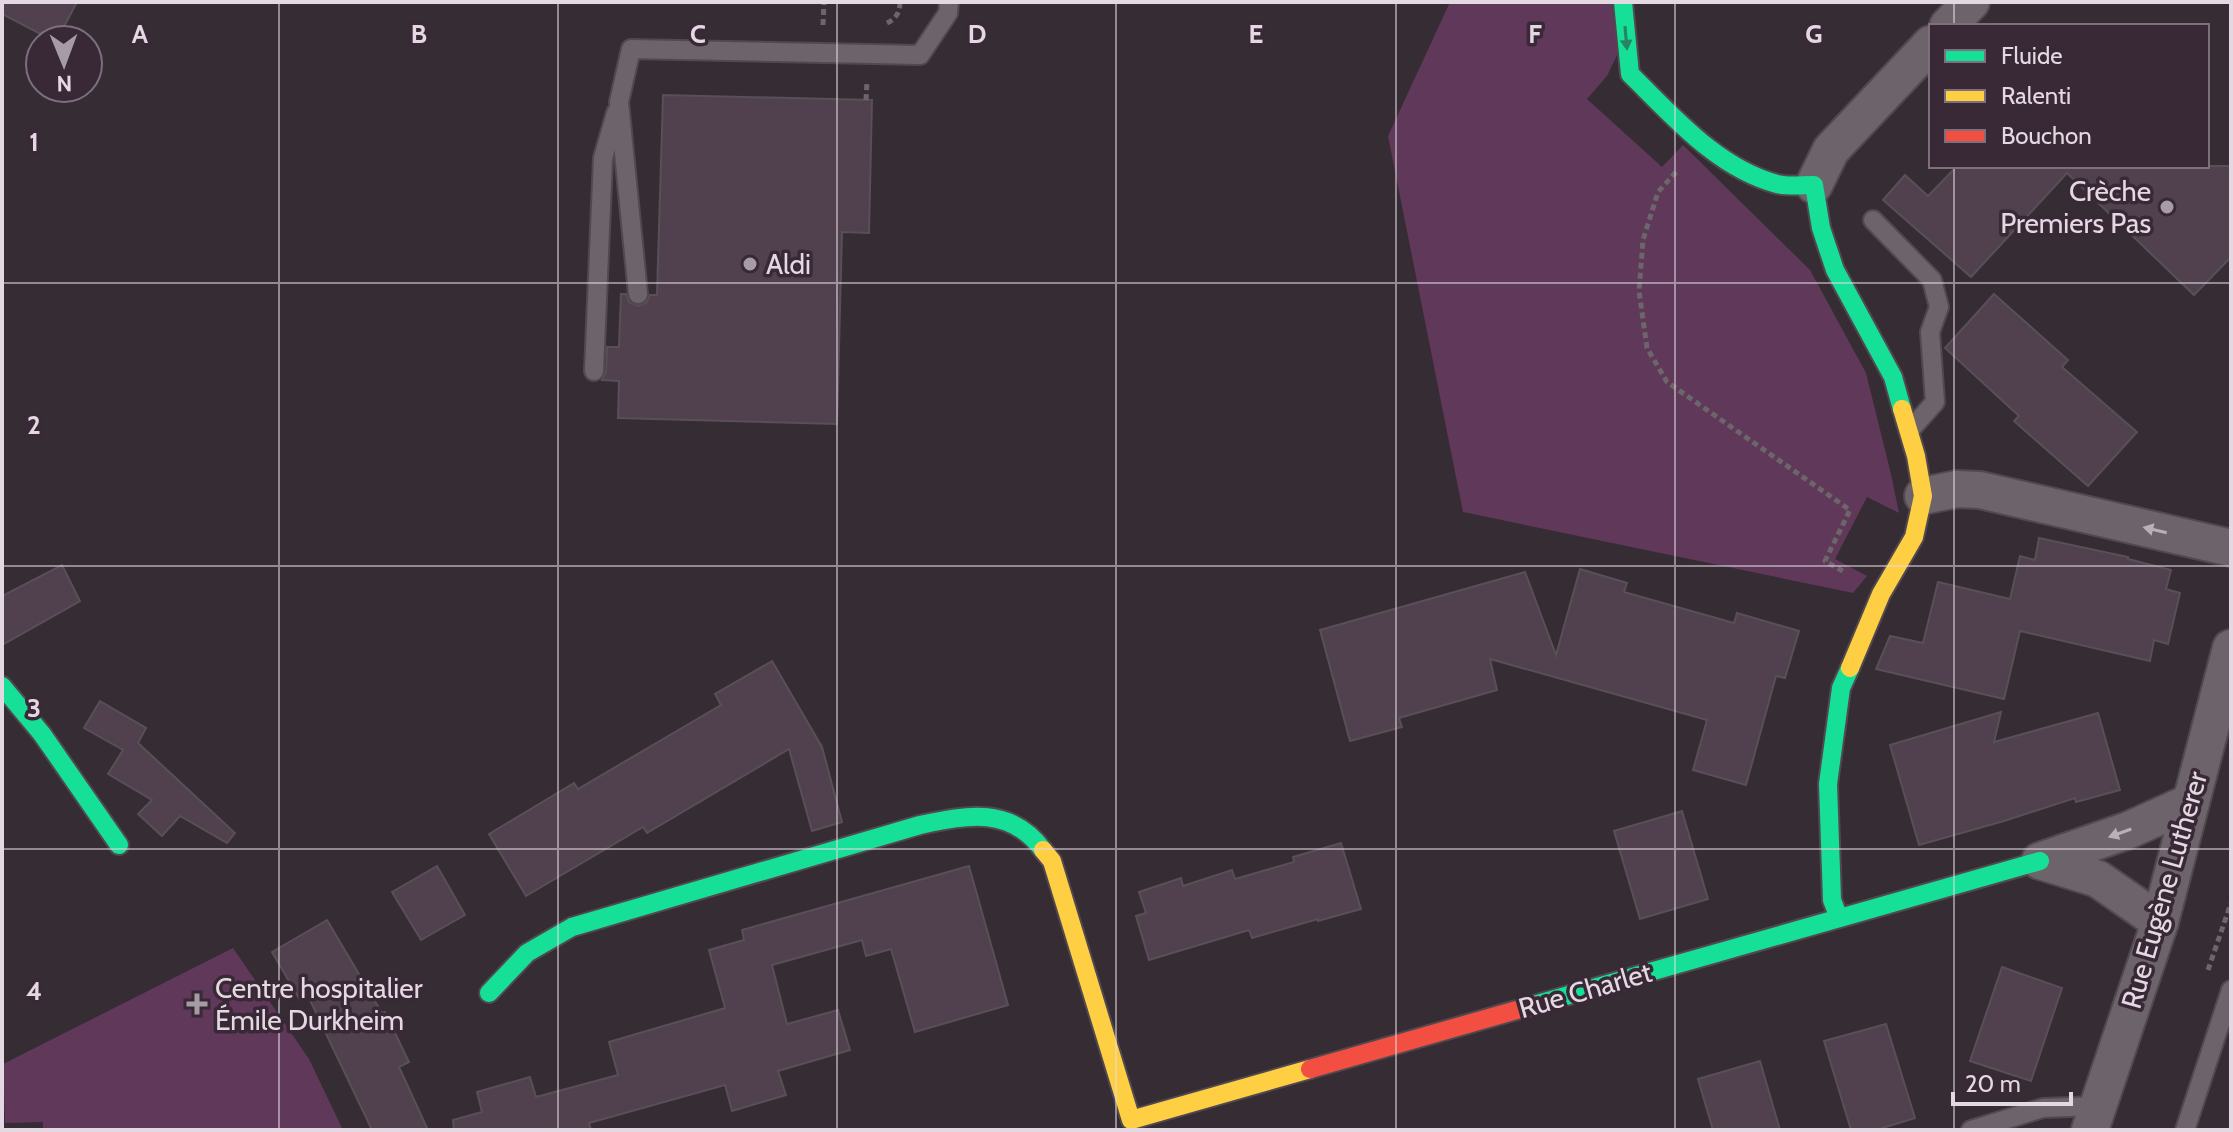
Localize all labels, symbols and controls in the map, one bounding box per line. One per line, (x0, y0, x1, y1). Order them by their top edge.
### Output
text: A (132, 18, 149, 50)
text: B (411, 18, 427, 50)
text: C (690, 18, 706, 50)
text: D (968, 18, 986, 50)
text: E (1249, 18, 1263, 50)
text: F (1528, 18, 1542, 50)
text: G (1805, 18, 1823, 50)
north arrow (24, 24, 104, 104)
legend (1929, 24, 2209, 168)
one-way arrow (1620, 26, 1633, 51)
text: Fluide (2001, 41, 2063, 70)
text: N (56, 70, 72, 97)
text: Ralenti (2001, 81, 2071, 110)
text: Bouchon (2001, 121, 2092, 150)
text: 1 (29, 126, 39, 158)
place label: Crèche Premiers Pas (2000, 174, 2151, 240)
marker: Crèche Premiers Pas (2158, 198, 2176, 216)
place label: Aldi (766, 247, 811, 281)
marker: Aldi (741, 255, 759, 273)
text: 2 (27, 409, 41, 441)
one-way arrow (2142, 523, 2167, 536)
text: 3 (27, 692, 41, 724)
street label: Rue Eugène Lutherer (2114, 767, 2214, 1013)
one-way arrow (2108, 827, 2132, 840)
street label: Rue Charlet (1515, 955, 1655, 1025)
place label: Centre hospitalier Émile Durkheim (215, 971, 423, 1037)
text: 4 (26, 975, 42, 1007)
marker: Centre hospitalier Émile Durkheim (186, 993, 208, 1015)
scale bar (1953, 1056, 2071, 1106)
text: 20 m (1965, 1069, 2021, 1098)

